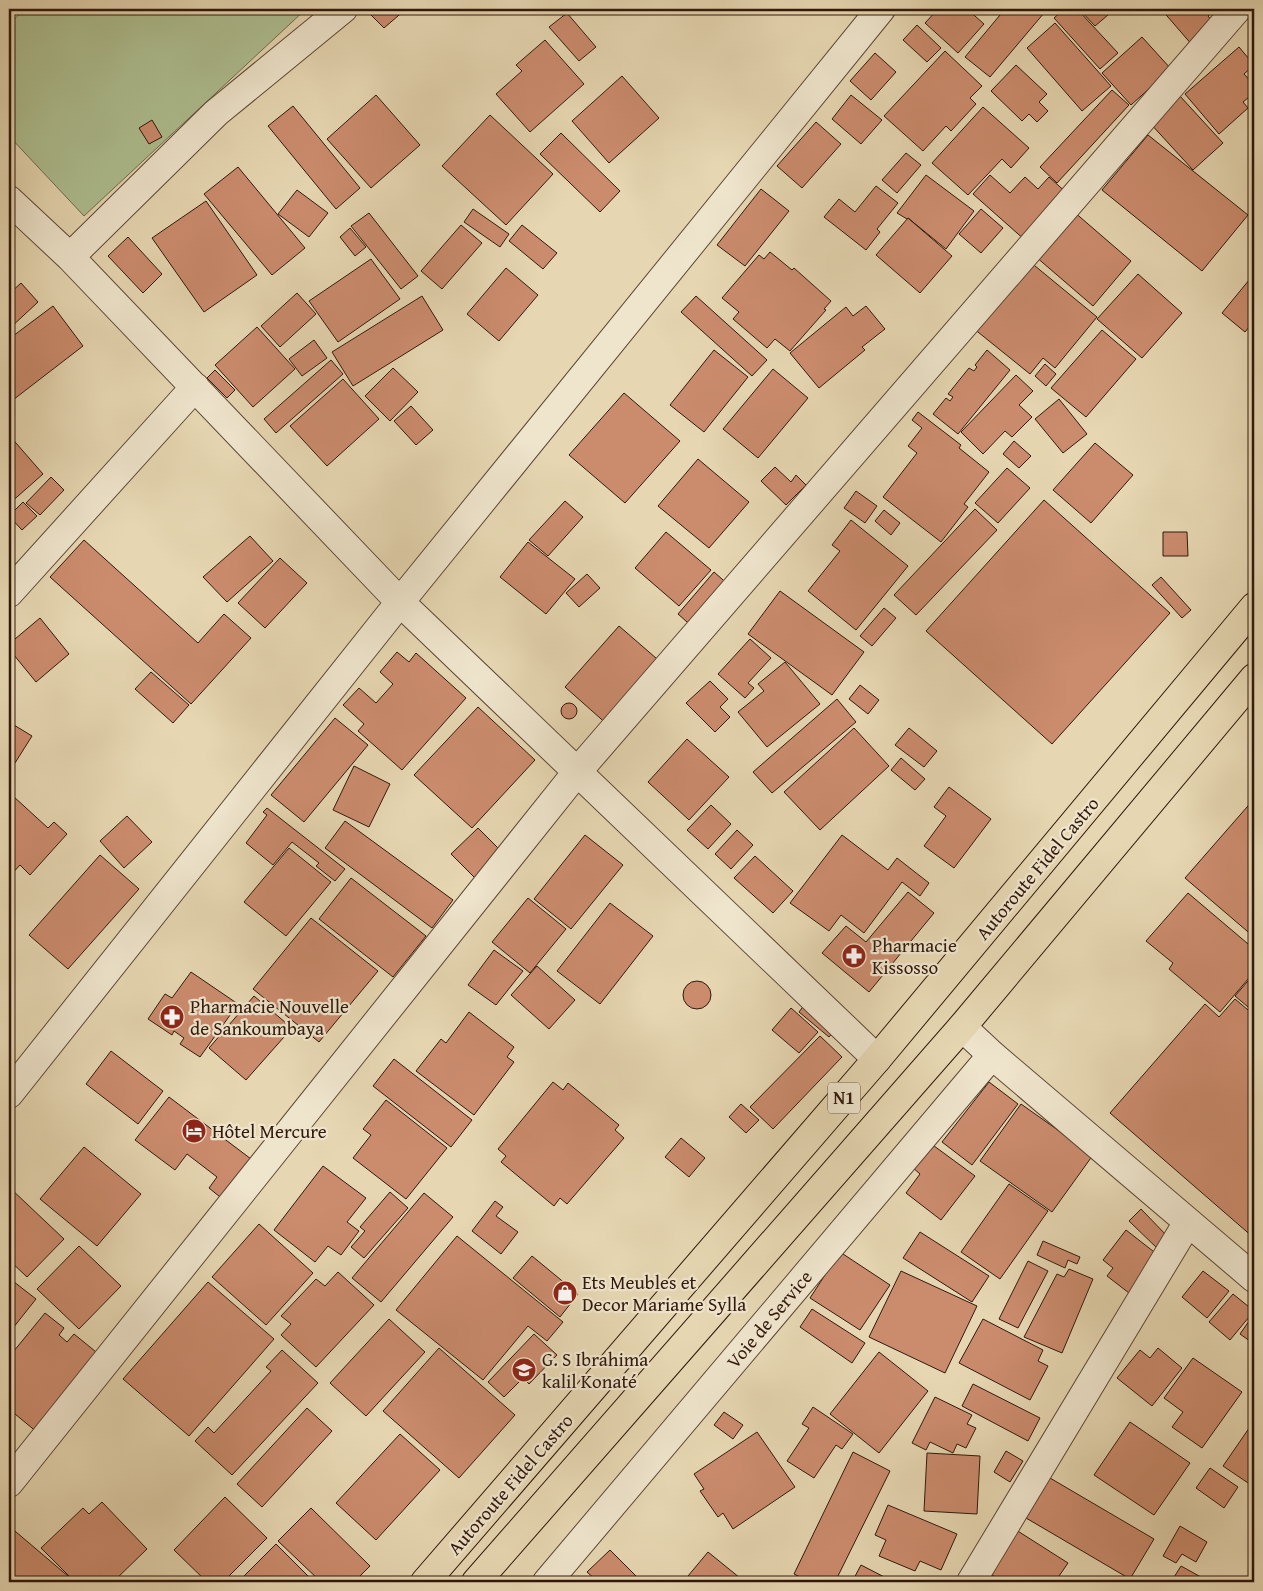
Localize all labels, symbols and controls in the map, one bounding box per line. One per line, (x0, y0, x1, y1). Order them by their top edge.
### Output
street label: Autoroute Fidel Castro (969, 790, 1105, 946)
place label: Pharmacie Kissosso (872, 931, 957, 981)
pharmacy icon: Pharmacie Kissosso (841, 943, 867, 969)
place label: Pharmacie Nouvelle de Sankoumbaya (190, 992, 349, 1042)
pharmacy icon: Pharmacie Nouvelle de Sankoumbaya (159, 1004, 185, 1030)
road number: N1 (828, 1082, 860, 1114)
place label: Hôtel Mercure (212, 1117, 327, 1145)
hotel icon: Hôtel Mercure (181, 1118, 207, 1144)
street label: Voie de Service (719, 1264, 819, 1374)
place label: Ets Meubles et Decor Mariame Sylla (582, 1268, 746, 1318)
shop icon: Ets Meubles et Decor Mariame Sylla (552, 1280, 578, 1306)
place label: G. S Ibrahima kalil Konaté (542, 1345, 648, 1395)
school or university icon: G. S Ibrahima kalil Konaté (511, 1357, 537, 1383)
street label: Autoroute Fidel Castro (441, 1407, 579, 1561)

